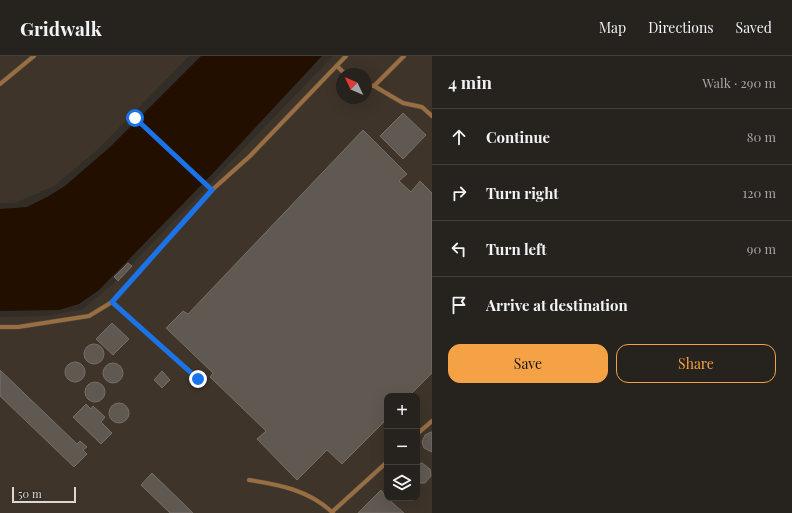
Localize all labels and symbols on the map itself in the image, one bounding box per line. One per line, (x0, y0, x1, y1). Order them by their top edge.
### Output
north arrow (336, 68, 372, 104)
route start (126, 109, 144, 127)
route end (189, 370, 207, 388)
scale bar (12, 485, 76, 504)

